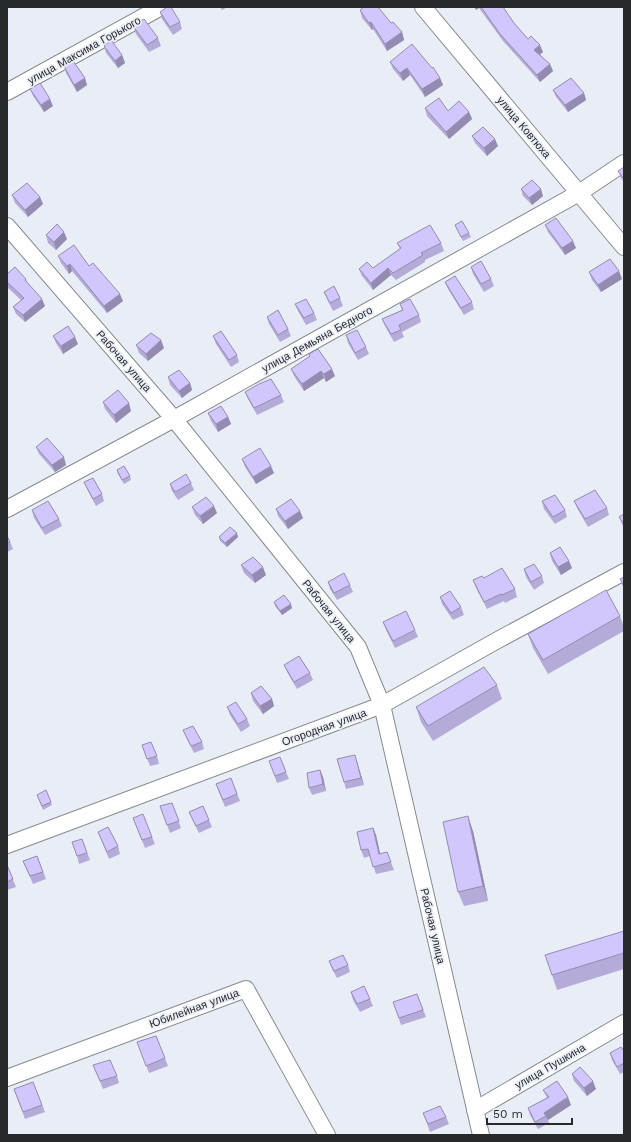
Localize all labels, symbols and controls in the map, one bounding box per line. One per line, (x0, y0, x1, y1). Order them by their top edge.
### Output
street label: улица Максима Горького (25, 14, 143, 87)
street label: улица Ковтюха (494, 94, 554, 162)
street label: улица Демьяна Бедного (260, 304, 375, 375)
street label: Рабочая улица (93, 328, 154, 395)
street label: Рабочая улица (299, 577, 358, 646)
street label: Огородная улица (280, 706, 369, 749)
street label: Рабочая улица (418, 887, 448, 966)
street label: Юбилейная улица (148, 986, 242, 1031)
street label: улица Пушкина (513, 1041, 589, 1092)
scale bar (487, 1100, 572, 1126)
text: 50 m (493, 1107, 523, 1121)

